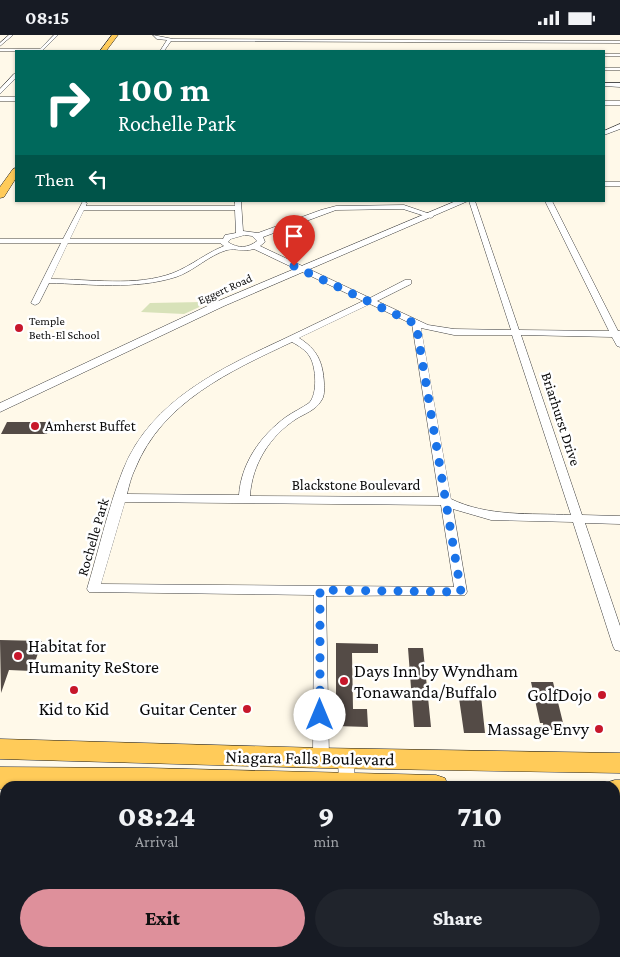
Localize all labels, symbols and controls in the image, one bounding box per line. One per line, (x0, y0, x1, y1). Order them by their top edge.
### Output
text: 08:15 (25, 7, 69, 28)
icon: right (35, 70, 100, 135)
text: 100 m (118, 70, 210, 109)
text: Rochelle Park (118, 111, 236, 136)
icon: left (84, 165, 112, 193)
text: Then (35, 169, 74, 190)
pin (273, 215, 315, 266)
icon: arrive (280, 222, 308, 250)
street label: Eggert Road (196, 271, 255, 307)
place label: Temple Beth-El School (29, 314, 100, 342)
marker: Temple Beth-El School (13, 322, 25, 334)
street label: Briarhurst Drive (538, 370, 584, 468)
place label: Amherst Buffet (45, 418, 137, 434)
marker: Amherst Buffet (29, 420, 41, 432)
street label: Blackstone Boulevard (292, 477, 420, 493)
street label: Rochelle Park (74, 495, 112, 578)
place label: Habitat for Humanity ReStore (28, 636, 159, 677)
marker: Habitat for Humanity ReStore (12, 650, 24, 662)
place label: Days Inn by Wyndham Tonawanda/Buffalo (354, 661, 519, 702)
marker: Days Inn by Wyndham Tonawanda/Buffalo (338, 675, 350, 687)
marker: Kid to Kid (68, 684, 80, 696)
place label: GolfDojo (527, 685, 592, 706)
position arrow (293, 688, 345, 740)
marker: GolfDojo (596, 689, 608, 701)
place label: Kid to Kid (39, 699, 110, 719)
place label: Guitar Center (139, 699, 238, 719)
marker: Guitar Center (241, 703, 253, 715)
place label: Massage Envy (487, 719, 590, 739)
marker: Massage Envy (593, 723, 605, 735)
street label: Niagara Falls Boulevard (225, 747, 395, 769)
text: 08:24 (118, 799, 196, 832)
text: 9 (318, 799, 335, 832)
text: 710 (457, 799, 502, 832)
text: Arrival (135, 833, 178, 850)
text: min (313, 833, 339, 850)
text: m (473, 833, 486, 850)
button: Exit (20, 889, 305, 947)
button: Share (315, 889, 600, 947)

